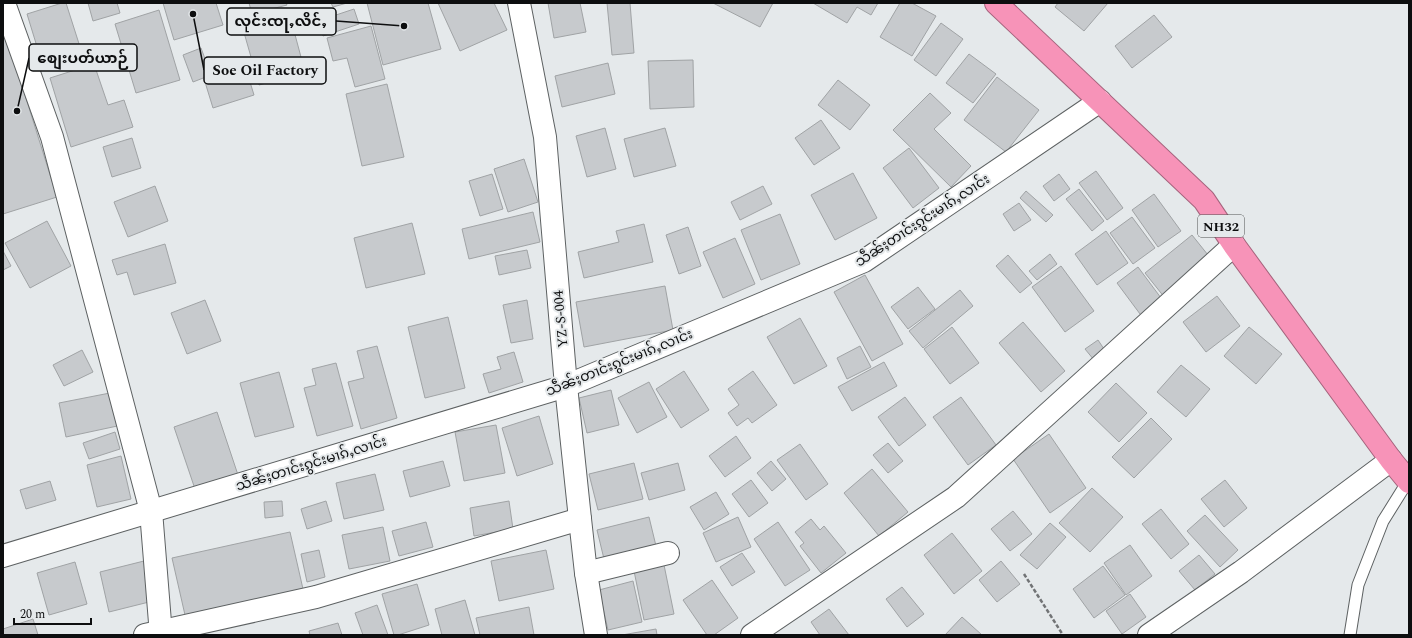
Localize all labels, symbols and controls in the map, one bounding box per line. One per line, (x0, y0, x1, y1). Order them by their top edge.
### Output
callout: လုင်းၸႃႇလိင်ႇ (227, 8, 336, 35)
text: လုင်းၸႃႇလိင်ႇ (235, 10, 327, 33)
callout: စျေးပတ်ယာဉ် (29, 44, 137, 71)
text: စျေးပတ်ယာဉ် (37, 47, 129, 70)
callout: Soe Oil Factory (204, 57, 326, 84)
text: Soe Oil Factory (212, 59, 319, 82)
street label: သဵၼ်ႈတၢင်းၵွင်းမၢၵ်ႇလၢင်း (851, 169, 994, 272)
road number: NH32 (1198, 215, 1244, 237)
street label: YZ-S-004 (548, 289, 573, 349)
street label: သဵၼ်ႈတၢင်းၵွင်းမၢၵ်ႇလၢင်း (543, 323, 696, 402)
street label: သဵၼ်ႈတၢင်းၵွင်းမၢၵ်ႇလၢင်း (233, 431, 389, 496)
scale bar (14, 600, 91, 626)
text: 20 m (20, 605, 45, 624)

